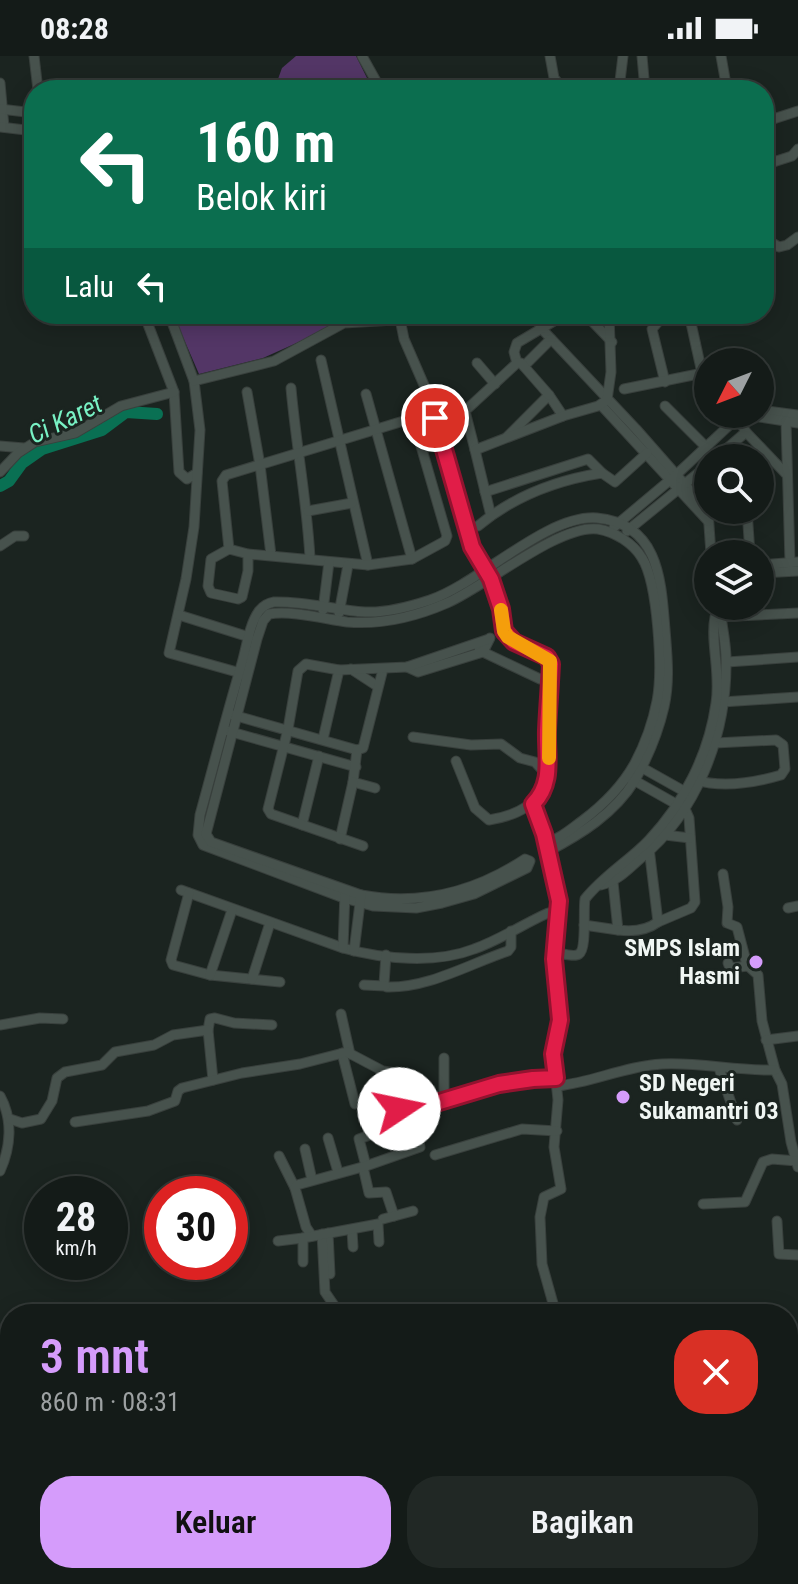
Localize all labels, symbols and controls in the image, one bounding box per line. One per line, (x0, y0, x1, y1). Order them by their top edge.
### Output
text: 08:28 (40, 11, 109, 46)
text: 160 m (196, 110, 335, 176)
icon: left (64, 112, 168, 216)
text: Belok kiri (196, 177, 327, 219)
icon: left (130, 264, 174, 308)
text: Lalu (64, 269, 114, 304)
north arrow (694, 348, 774, 428)
map controls (694, 348, 774, 620)
pin (401, 384, 469, 452)
water label: Ci Karet (23, 388, 107, 450)
icon: arrive (413, 396, 457, 440)
button: search (694, 444, 774, 524)
button: layers (694, 540, 774, 620)
place label: SMPS Islam Hasmi (624, 934, 740, 990)
marker: SMPS Islam Hasmi (747, 953, 765, 971)
position arrow (357, 1067, 441, 1151)
place label: SD Negeri Sukamantri 03 (639, 1069, 779, 1125)
marker: SD Negeri Sukamantri 03 (614, 1088, 632, 1106)
speed limit sign: 30 (144, 1176, 248, 1280)
text: 28 (56, 1194, 96, 1241)
text: km/h (55, 1236, 97, 1260)
text: 3 mnt (40, 1328, 149, 1385)
button: close (674, 1330, 758, 1414)
text: 860 m · 08:31 (40, 1387, 180, 1417)
button: Keluar (40, 1476, 391, 1568)
button: Bagikan (407, 1476, 758, 1568)

